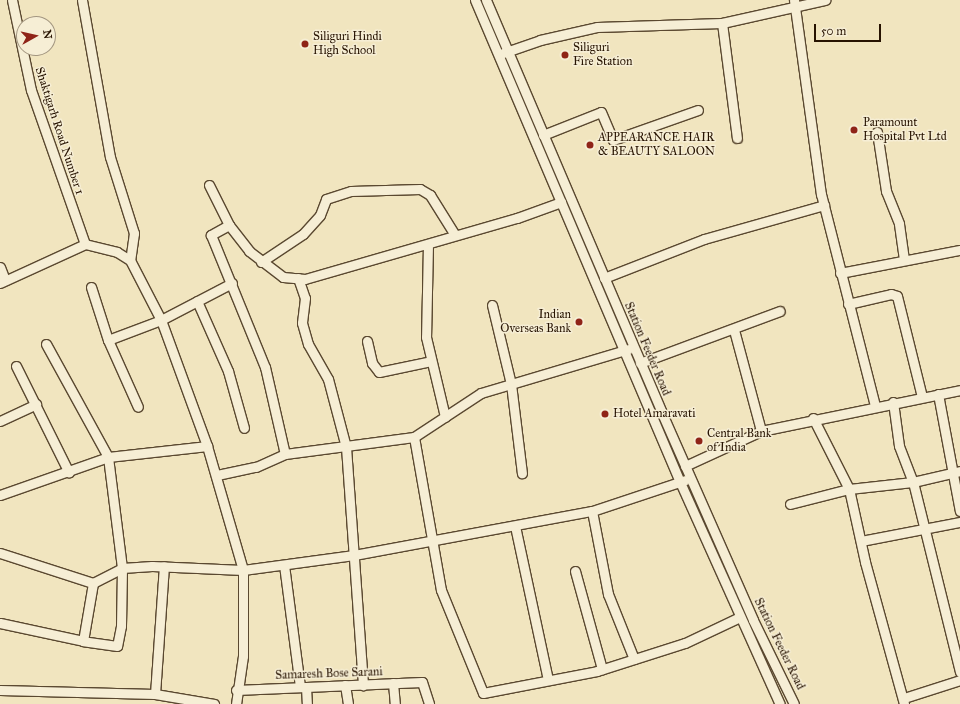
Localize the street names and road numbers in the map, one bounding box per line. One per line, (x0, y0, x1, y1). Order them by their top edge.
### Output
street label: Shaktigarh Road Number 1 (32, 65, 86, 197)
street label: Station Feeder Road (621, 300, 673, 398)
street label: Station Feeder Road (751, 596, 807, 692)
street label: Samaresh Bose Sarani (275, 665, 383, 683)

